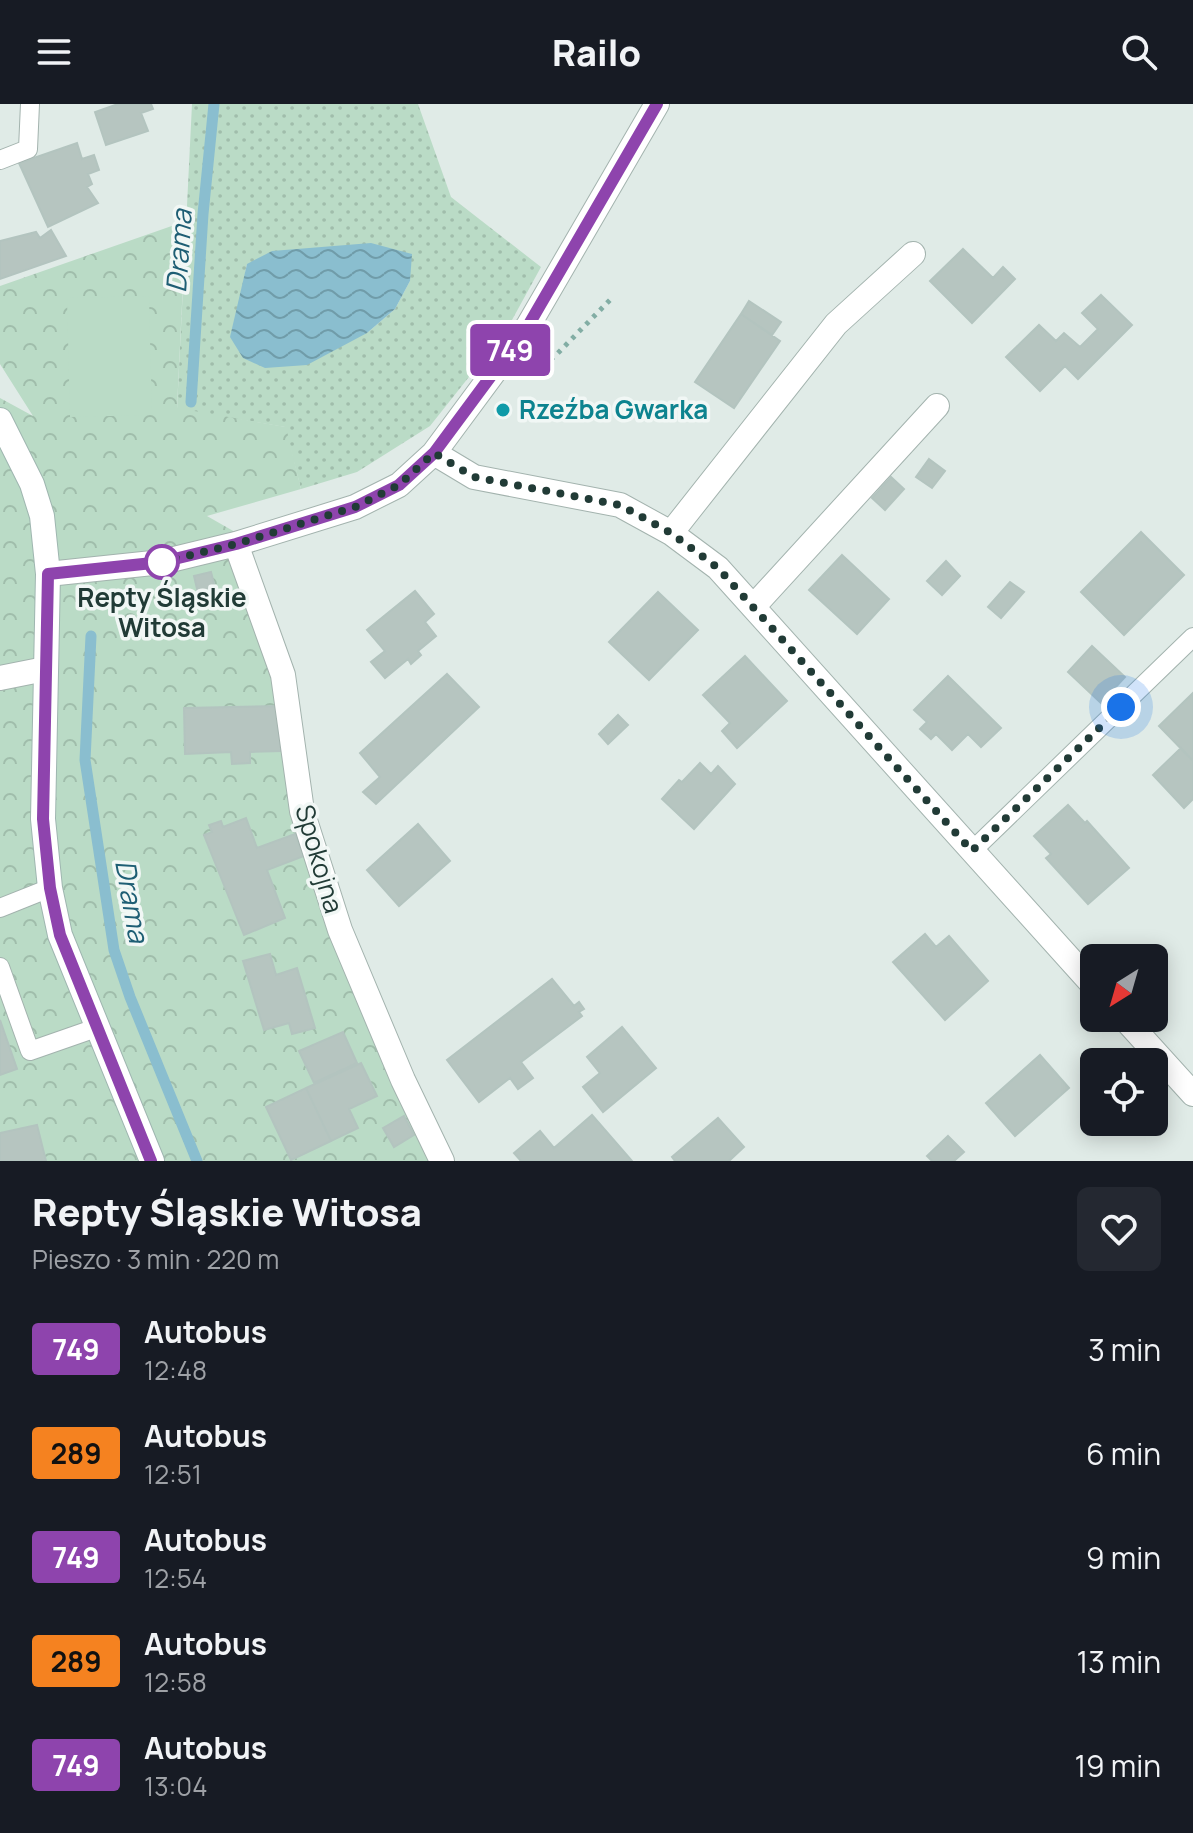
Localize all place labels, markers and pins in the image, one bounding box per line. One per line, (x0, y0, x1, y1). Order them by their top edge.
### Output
place label: Rzeźba Gwarka (519, 391, 708, 427)
marker: Rzeźba Gwarka (494, 401, 512, 419)
marker: Repty Śląskie Witosa (145, 545, 179, 579)
place label: Repty Śląskie Witosa (77, 579, 247, 645)

